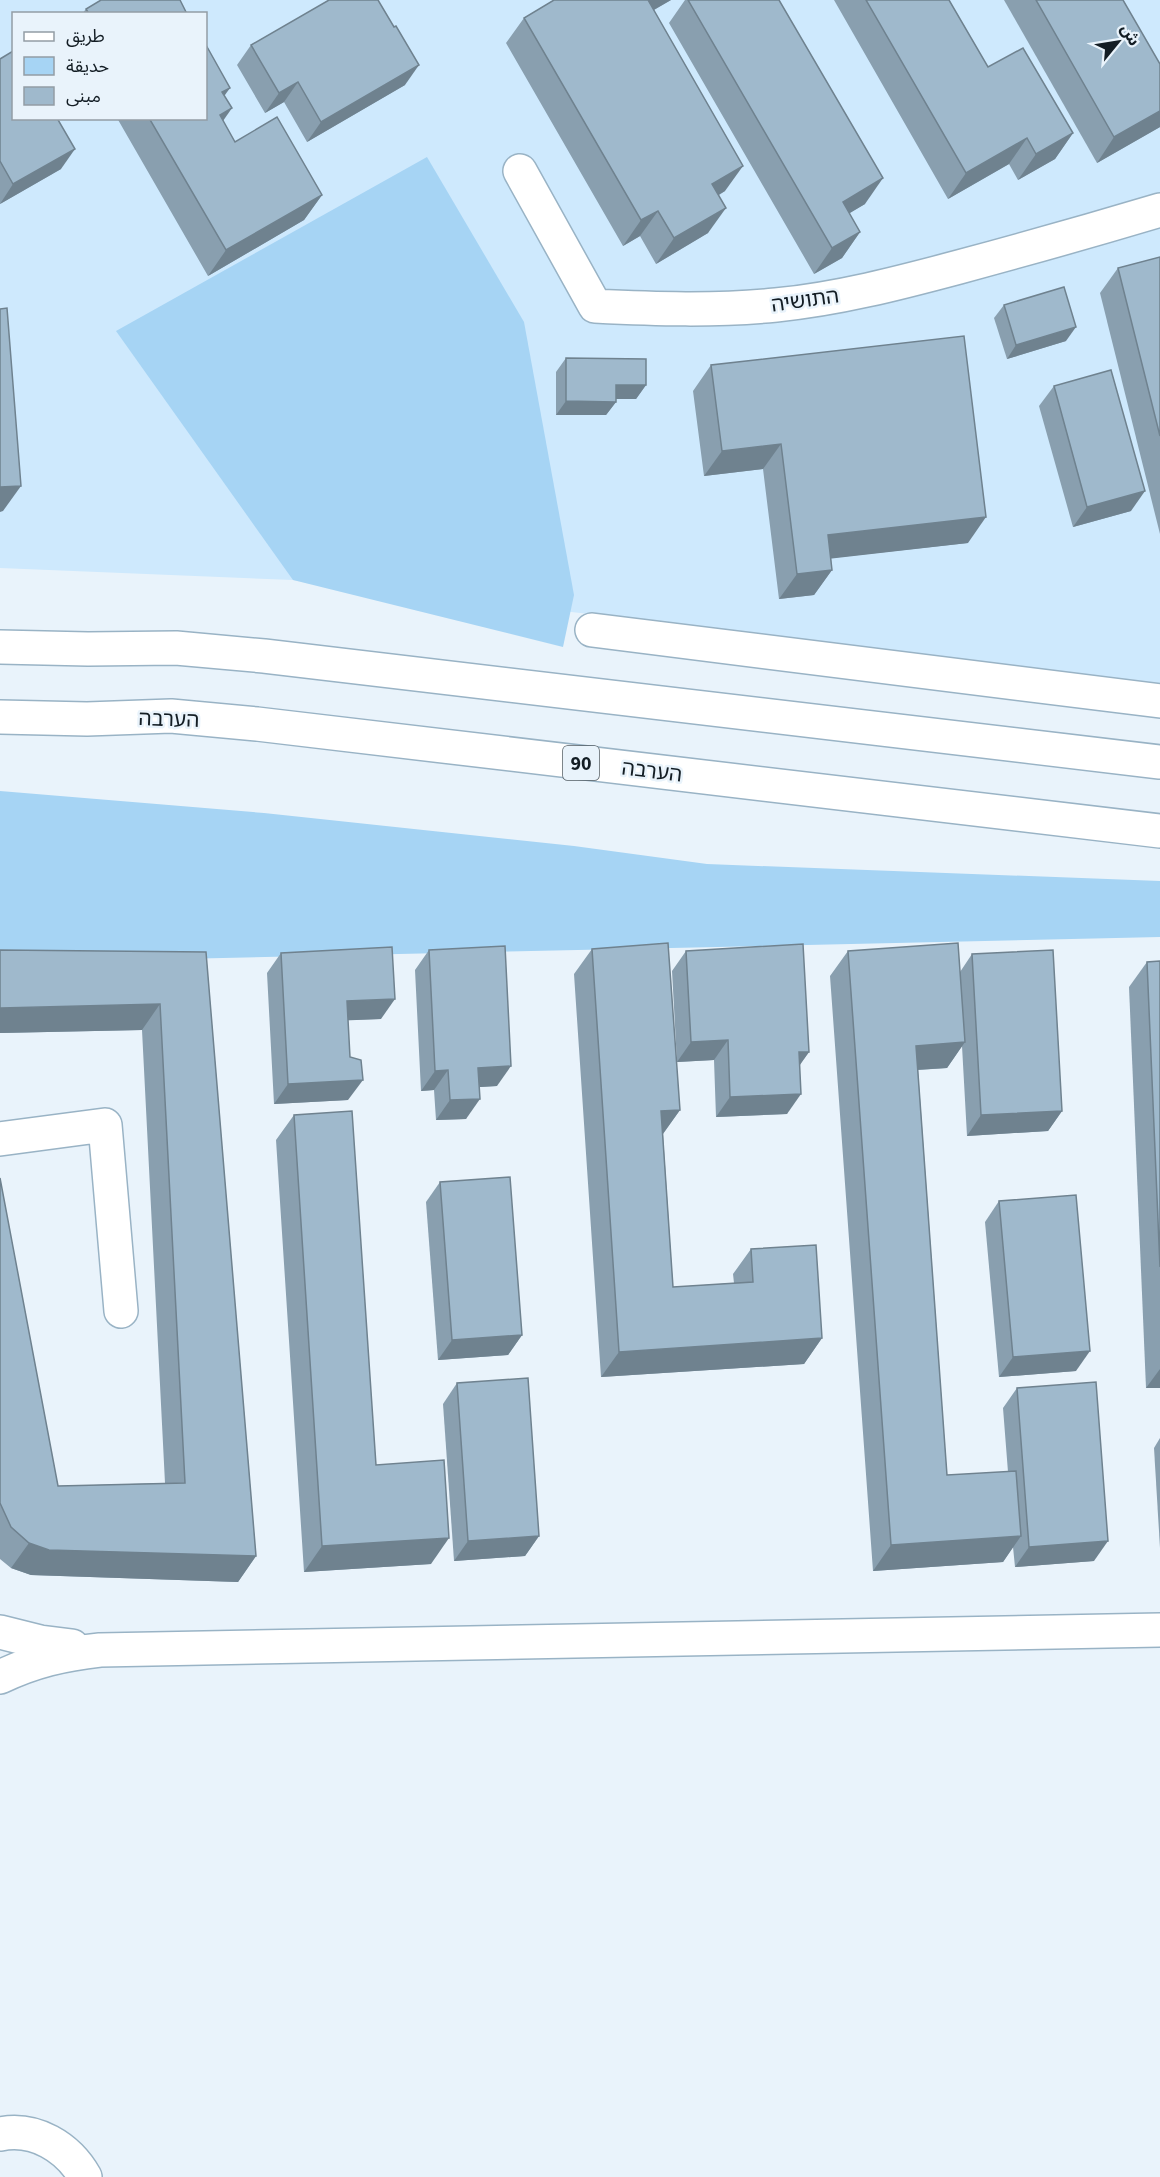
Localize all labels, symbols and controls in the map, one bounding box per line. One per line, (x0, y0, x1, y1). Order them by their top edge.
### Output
legend (12, 12, 207, 120)
north arrow (1088, 12, 1148, 72)
text: ش (1115, 20, 1145, 50)
text: طريق (66, 24, 105, 49)
text: حديقة (66, 54, 109, 79)
text: مبنى (66, 84, 101, 109)
street label: התושיה (769, 280, 841, 320)
street label: הערבה (138, 703, 200, 735)
road number: 90 (563, 746, 599, 780)
street label: הערבה (620, 752, 684, 790)

